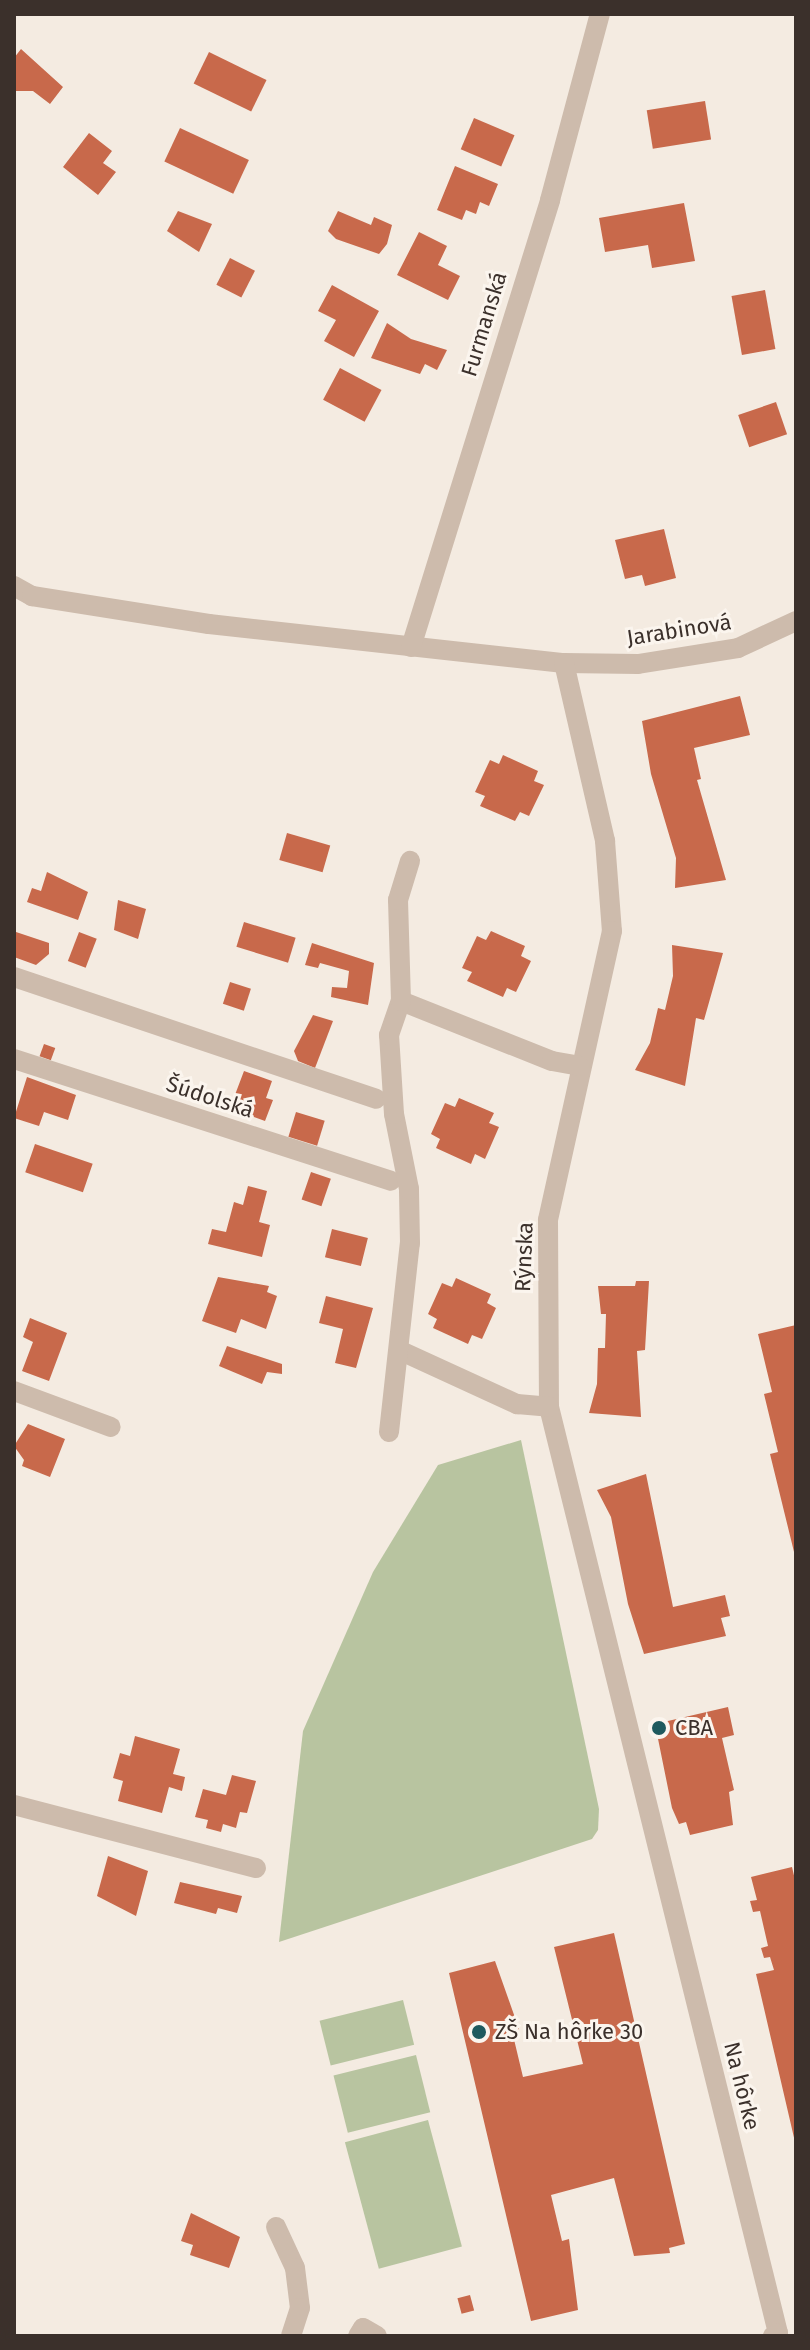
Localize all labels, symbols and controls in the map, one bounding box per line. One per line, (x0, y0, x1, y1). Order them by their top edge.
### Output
street label: Furmanská (456, 268, 512, 380)
street label: Jarabinová (625, 609, 733, 651)
street label: Šúdolská (163, 1070, 257, 1124)
street label: Rýnska (510, 1221, 538, 1293)
place label: CBA (675, 1715, 713, 1741)
marker: CBA (650, 1719, 668, 1737)
place label: ZŠ Na hôrke 30 (495, 2019, 643, 2045)
marker: ZŠ Na hôrke 30 (470, 2023, 488, 2041)
street label: Na hôrke (718, 2039, 766, 2133)

